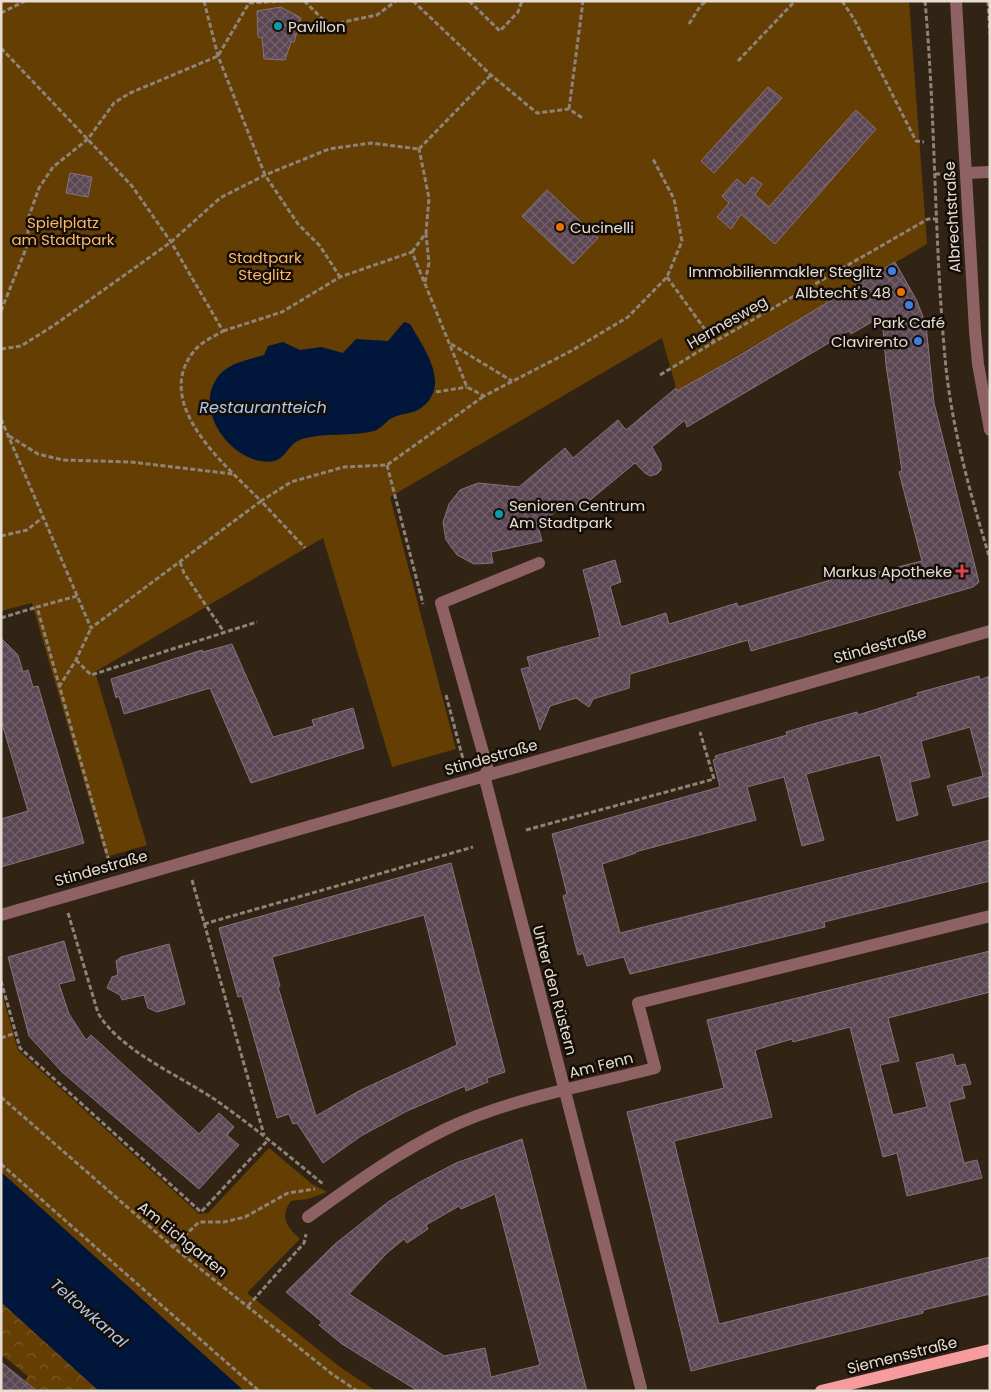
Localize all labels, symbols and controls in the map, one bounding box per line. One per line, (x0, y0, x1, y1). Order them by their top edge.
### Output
place label: Pavillon (288, 16, 346, 37)
marker: Pavillon (272, 20, 284, 32)
street label: Albrechtstraße (939, 161, 965, 273)
park label: Spielplatz am Stadtpark (11, 212, 115, 250)
place label: Cucinelli (570, 217, 634, 238)
marker: Cucinelli (554, 221, 566, 233)
park label: Stadtpark Steglitz (228, 247, 302, 285)
place label: Immobilienmakler Steglitz (688, 261, 882, 282)
marker: Immobilienmakler Steglitz (886, 265, 898, 277)
place label: Albtecht's 48 (795, 282, 891, 303)
marker: Albtecht's 48 (895, 286, 907, 298)
street label: Hermesweg (683, 291, 771, 353)
marker: Park Café (903, 299, 915, 311)
place label: Park Café (873, 312, 945, 333)
place label: Clavirento (831, 331, 908, 352)
marker: Clavirento (912, 335, 924, 347)
water label: Restaurantteich (199, 396, 327, 419)
place label: Senioren Centrum Am Stadtpark (509, 495, 645, 533)
marker: Senioren Centrum Am Stadtpark (493, 508, 505, 520)
place label: Markus Apotheke (823, 561, 952, 582)
marker: Markus Apotheke (956, 565, 968, 577)
street label: Stindestraße (831, 622, 929, 668)
street label: Stindestraße (442, 734, 540, 780)
street label: Stindestraße (52, 845, 150, 891)
street label: Unter den Rüstern (528, 923, 582, 1057)
street label: Am Fenn (567, 1047, 635, 1083)
street label: Am Eichgarten (134, 1196, 232, 1282)
water label: Teltowkanal (45, 1273, 133, 1353)
street label: Siemensstraße (845, 1331, 959, 1379)

